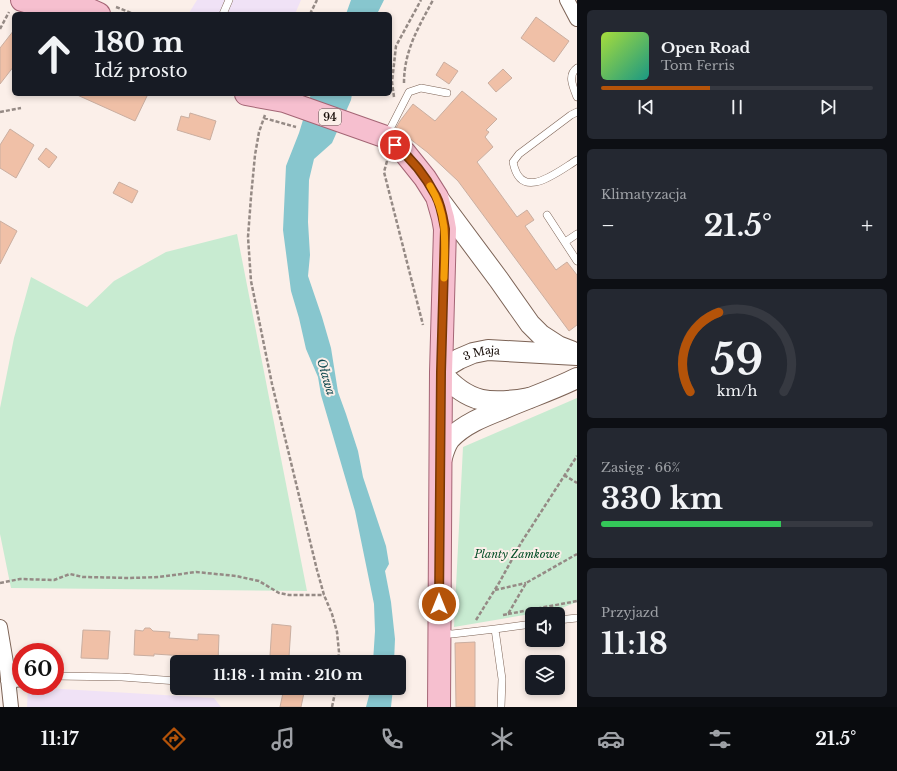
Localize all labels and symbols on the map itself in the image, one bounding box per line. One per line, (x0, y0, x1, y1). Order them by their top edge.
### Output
road number: 94 (319, 109, 341, 125)
pin (378, 128, 412, 162)
street label: 3 Maja (461, 342, 501, 363)
water label: Oława (314, 357, 339, 397)
park label: Planty Zamkowe (473, 547, 560, 561)
position arrow (418, 583, 460, 625)
speed limit sign: 60 (12, 643, 64, 695)

